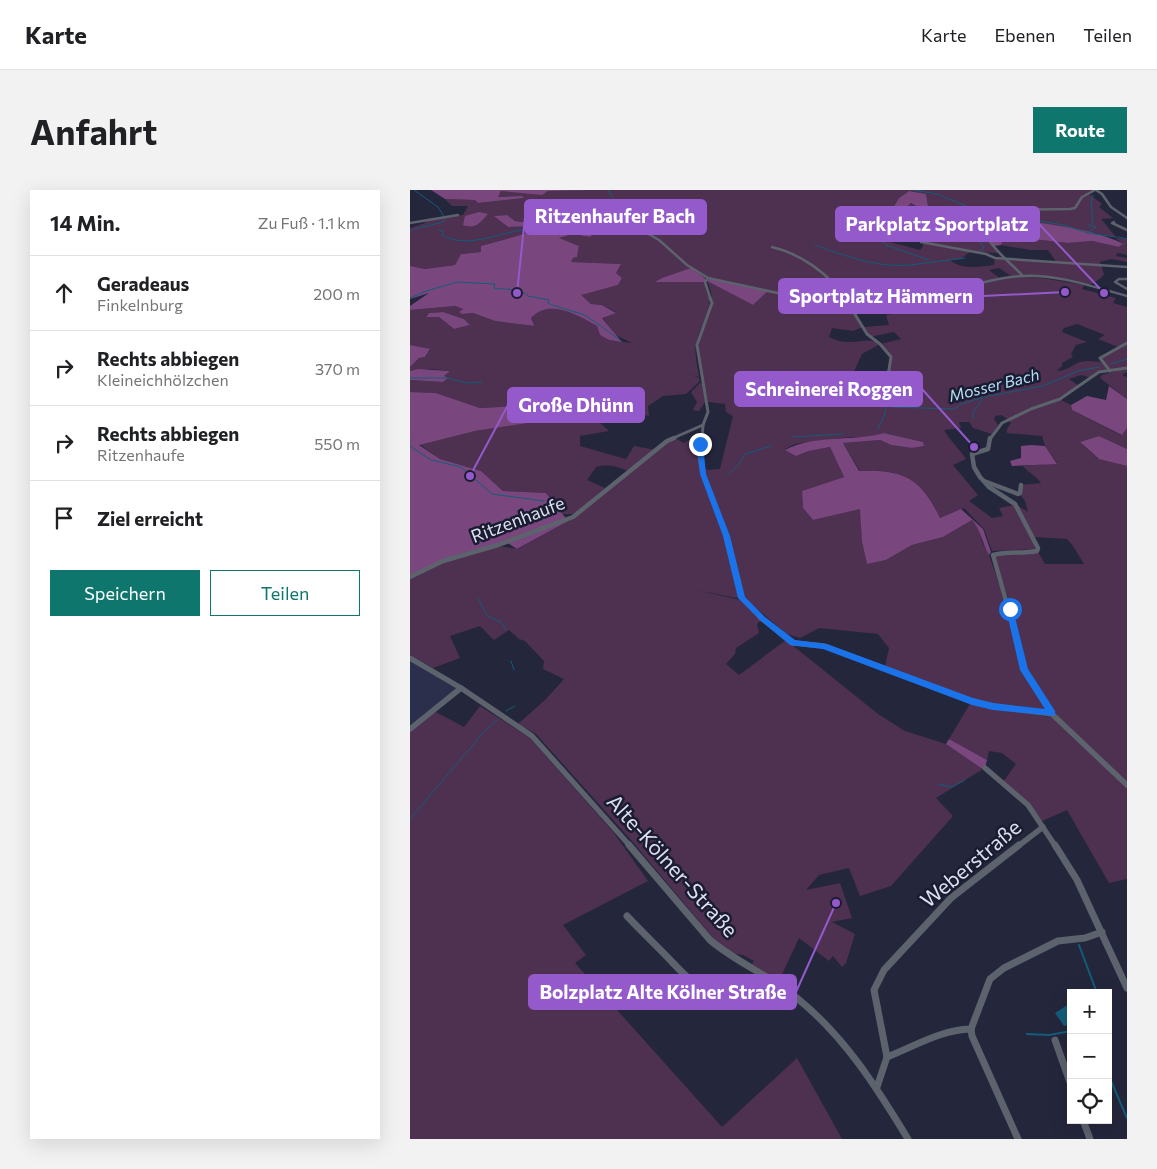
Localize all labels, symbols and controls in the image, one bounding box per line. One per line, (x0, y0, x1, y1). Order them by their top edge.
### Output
text: Karte (25, 20, 87, 49)
text: Karte (921, 24, 966, 46)
text: Ebenen (994, 24, 1055, 46)
text: Teilen (1083, 24, 1132, 46)
button: Route (1033, 107, 1127, 153)
text: Anfahrt (30, 109, 157, 152)
callout: Ritzenhaufer Bach (525, 200, 706, 234)
text: Ritzenhaufer Bach (535, 204, 695, 227)
callout: Parkplatz Sportplatz (836, 207, 1039, 241)
text: 14 Min. (50, 210, 120, 235)
text: Parkplatz Sportplatz (845, 212, 1029, 235)
text: Zu Fuß · 1.1 km (258, 213, 360, 232)
text: Geradeaus (97, 272, 189, 295)
icon: ahead (50, 279, 78, 307)
callout: Sportplatz Hämmern (779, 279, 983, 313)
text: 200 m (313, 284, 360, 303)
text: Sportplatz Hämmern (789, 284, 973, 307)
text: Finkelnburg (97, 295, 183, 314)
text: Rechts abbiegen (97, 347, 239, 370)
icon: right (50, 354, 78, 382)
text: 370 m (315, 359, 360, 378)
water label: Mosser Bach (947, 364, 1041, 405)
text: Kleineichhölzchen (97, 370, 229, 389)
callout: Schreinerei Roggen (735, 372, 922, 406)
text: Schreinerei Roggen (745, 377, 913, 400)
callout: Große Dhünn (508, 388, 644, 422)
text: Große Dhünn (518, 393, 634, 416)
text: Rechts abbiegen (97, 422, 239, 445)
icon: right (50, 429, 78, 457)
route end (689, 433, 712, 456)
text: 550 m (314, 434, 360, 453)
text: Ritzenhaufe (97, 445, 185, 464)
street label: Ritzenhaufe (468, 491, 568, 547)
icon: arrive (50, 504, 78, 532)
text: Ziel erreicht (97, 507, 203, 530)
button: Speichern (50, 570, 200, 616)
button: Teilen (210, 570, 360, 616)
route start (999, 598, 1022, 621)
street label: Alte-Kölner-Straße (602, 788, 744, 942)
street label: Weberstraße (915, 814, 1025, 912)
callout: Bolzplatz Alte Kölner Straße (529, 975, 796, 1009)
text: Bolzplatz Alte Kölner Straße (539, 980, 787, 1003)
map controls (1067, 989, 1112, 1124)
button: + (1067, 989, 1112, 1034)
button: − (1067, 1034, 1112, 1079)
button: locate (1067, 1079, 1112, 1124)

